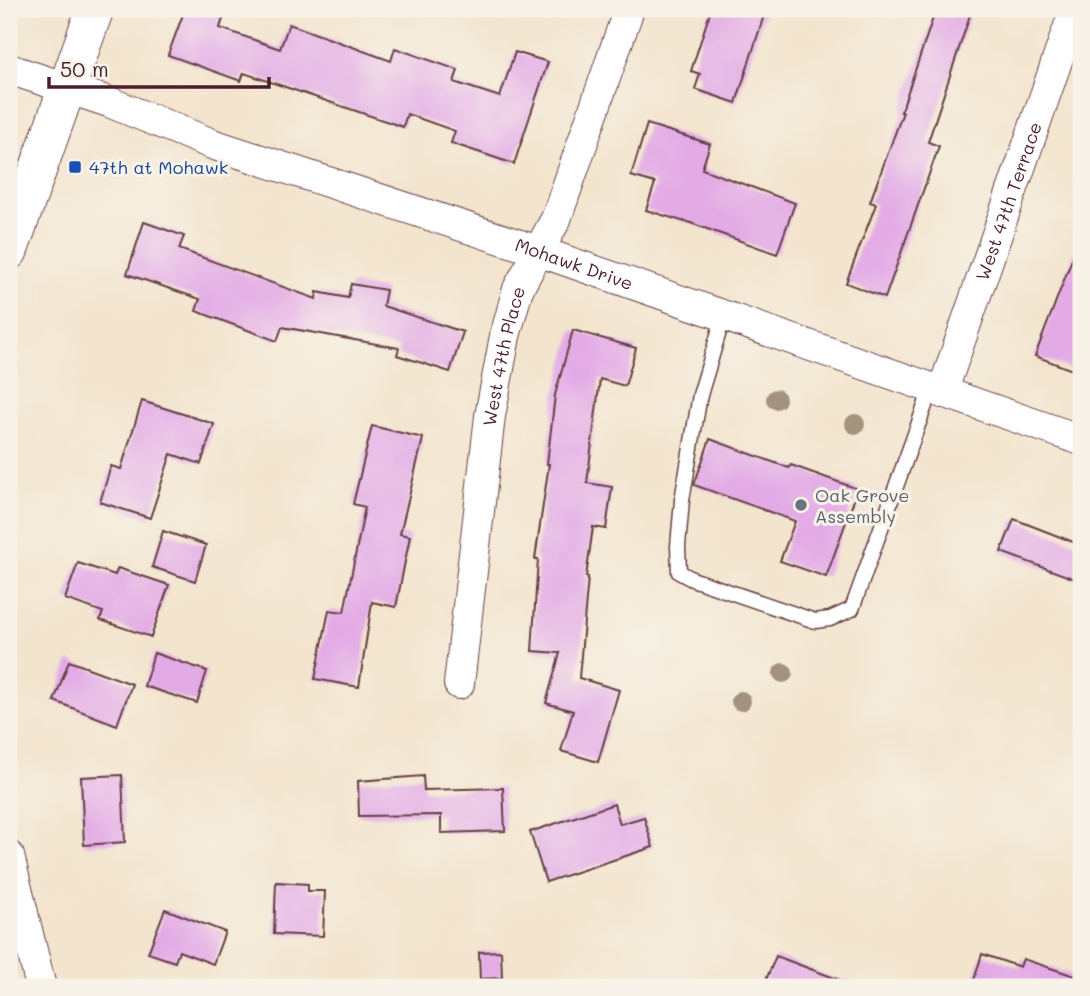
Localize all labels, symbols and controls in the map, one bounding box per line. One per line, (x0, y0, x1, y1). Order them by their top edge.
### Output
scale bar (49, 46, 270, 90)
text: 50 m (60, 55, 109, 82)
street label: West 47th Terrace (970, 119, 1047, 284)
place label: 47th at Mohawk (89, 155, 228, 179)
marker: 47th at Mohawk (67, 159, 83, 175)
street label: Mohawk Drive (512, 232, 636, 295)
street label: West 47th Place (477, 284, 530, 427)
place label: Oak Grove Assembly (815, 483, 910, 528)
marker: Oak Grove Assembly (793, 497, 809, 513)

